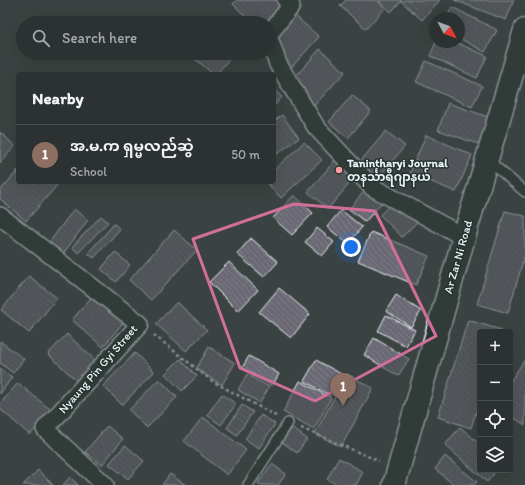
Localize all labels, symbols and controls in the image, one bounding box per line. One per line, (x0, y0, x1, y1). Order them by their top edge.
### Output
north arrow (429, 12, 465, 48)
search box (16, 16, 276, 60)
icon: search (30, 27, 52, 49)
text: Search here (62, 29, 137, 47)
text: Nearby (32, 88, 84, 108)
text: အ.မ.က ရှမ္မလည်ဆွဲ (70, 137, 194, 155)
text: 1 (42, 147, 48, 162)
text: 50 m (231, 147, 260, 162)
place label: Tanintharyi Journal တနင်္သာရီဂျာနယ် (346, 156, 448, 188)
text: School (70, 164, 107, 179)
marker: Tanintharyi Journal တနင်္သာရီဂျာနယ် (334, 165, 344, 175)
street label: Ar Zar Ni Road (441, 218, 475, 295)
your location (341, 237, 361, 257)
street label: Nyaung Pin Gyi Street (56, 321, 141, 416)
map controls (477, 329, 513, 473)
button: + (477, 329, 513, 365)
button: − (477, 365, 513, 401)
pin: 1 (330, 373, 356, 406)
button: locate (477, 401, 513, 437)
button: layers (477, 437, 513, 473)

